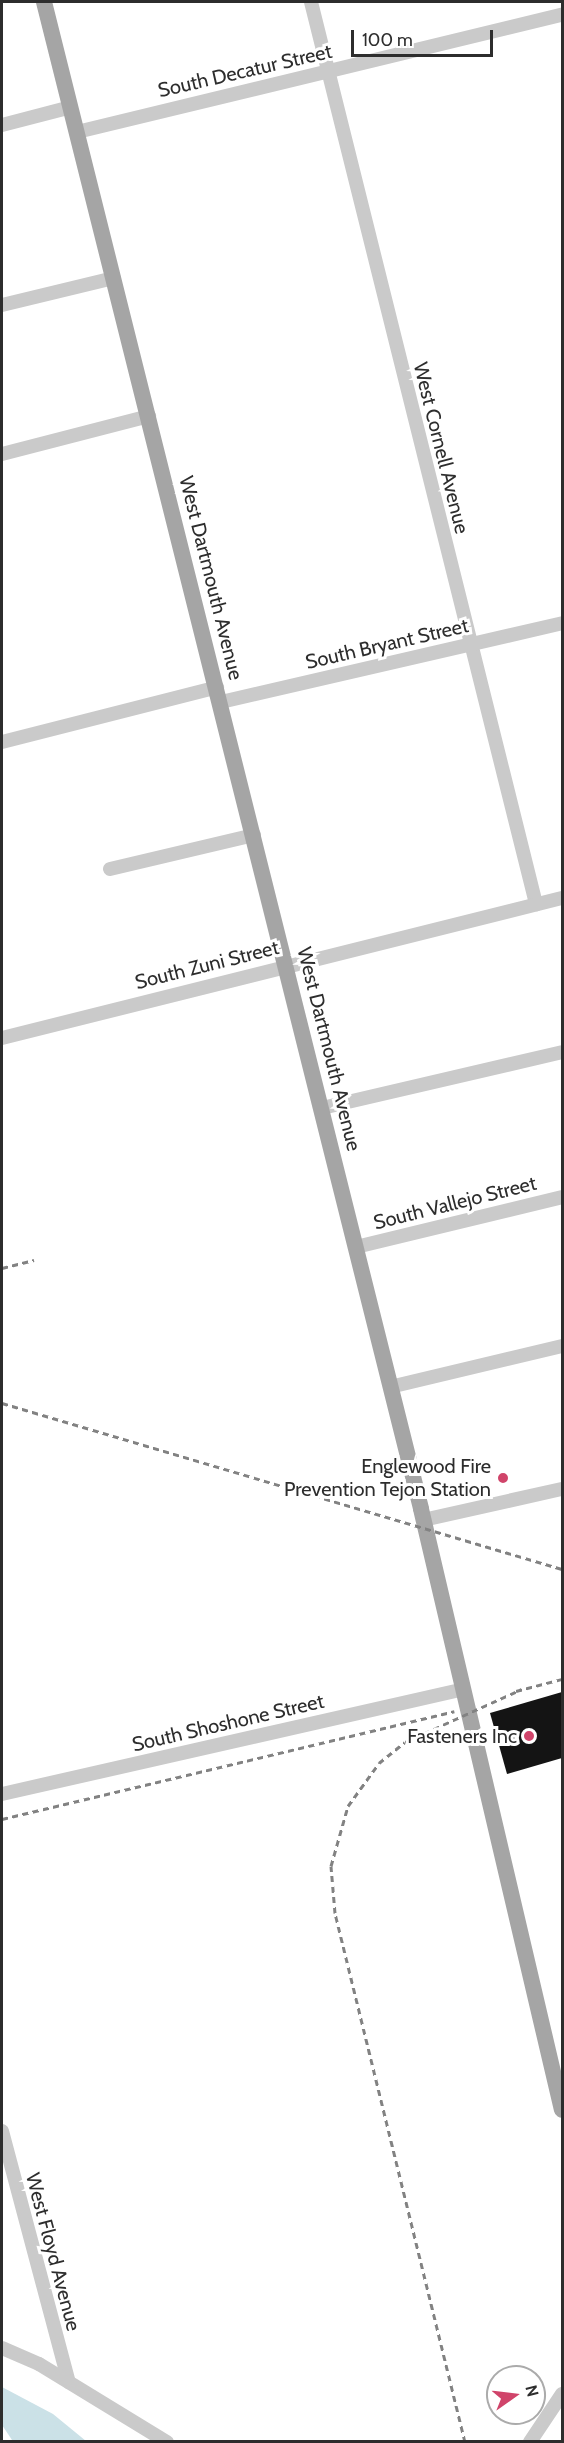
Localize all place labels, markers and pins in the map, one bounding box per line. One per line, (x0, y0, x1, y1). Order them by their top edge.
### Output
place label: Englewood Fire Prevention Tejon Station (284, 1454, 491, 1501)
marker: Englewood Fire Prevention Tejon Station (496, 1471, 510, 1485)
place label: Fasteners Inc (407, 1724, 517, 1748)
marker: Fasteners Inc (522, 1729, 536, 1743)

